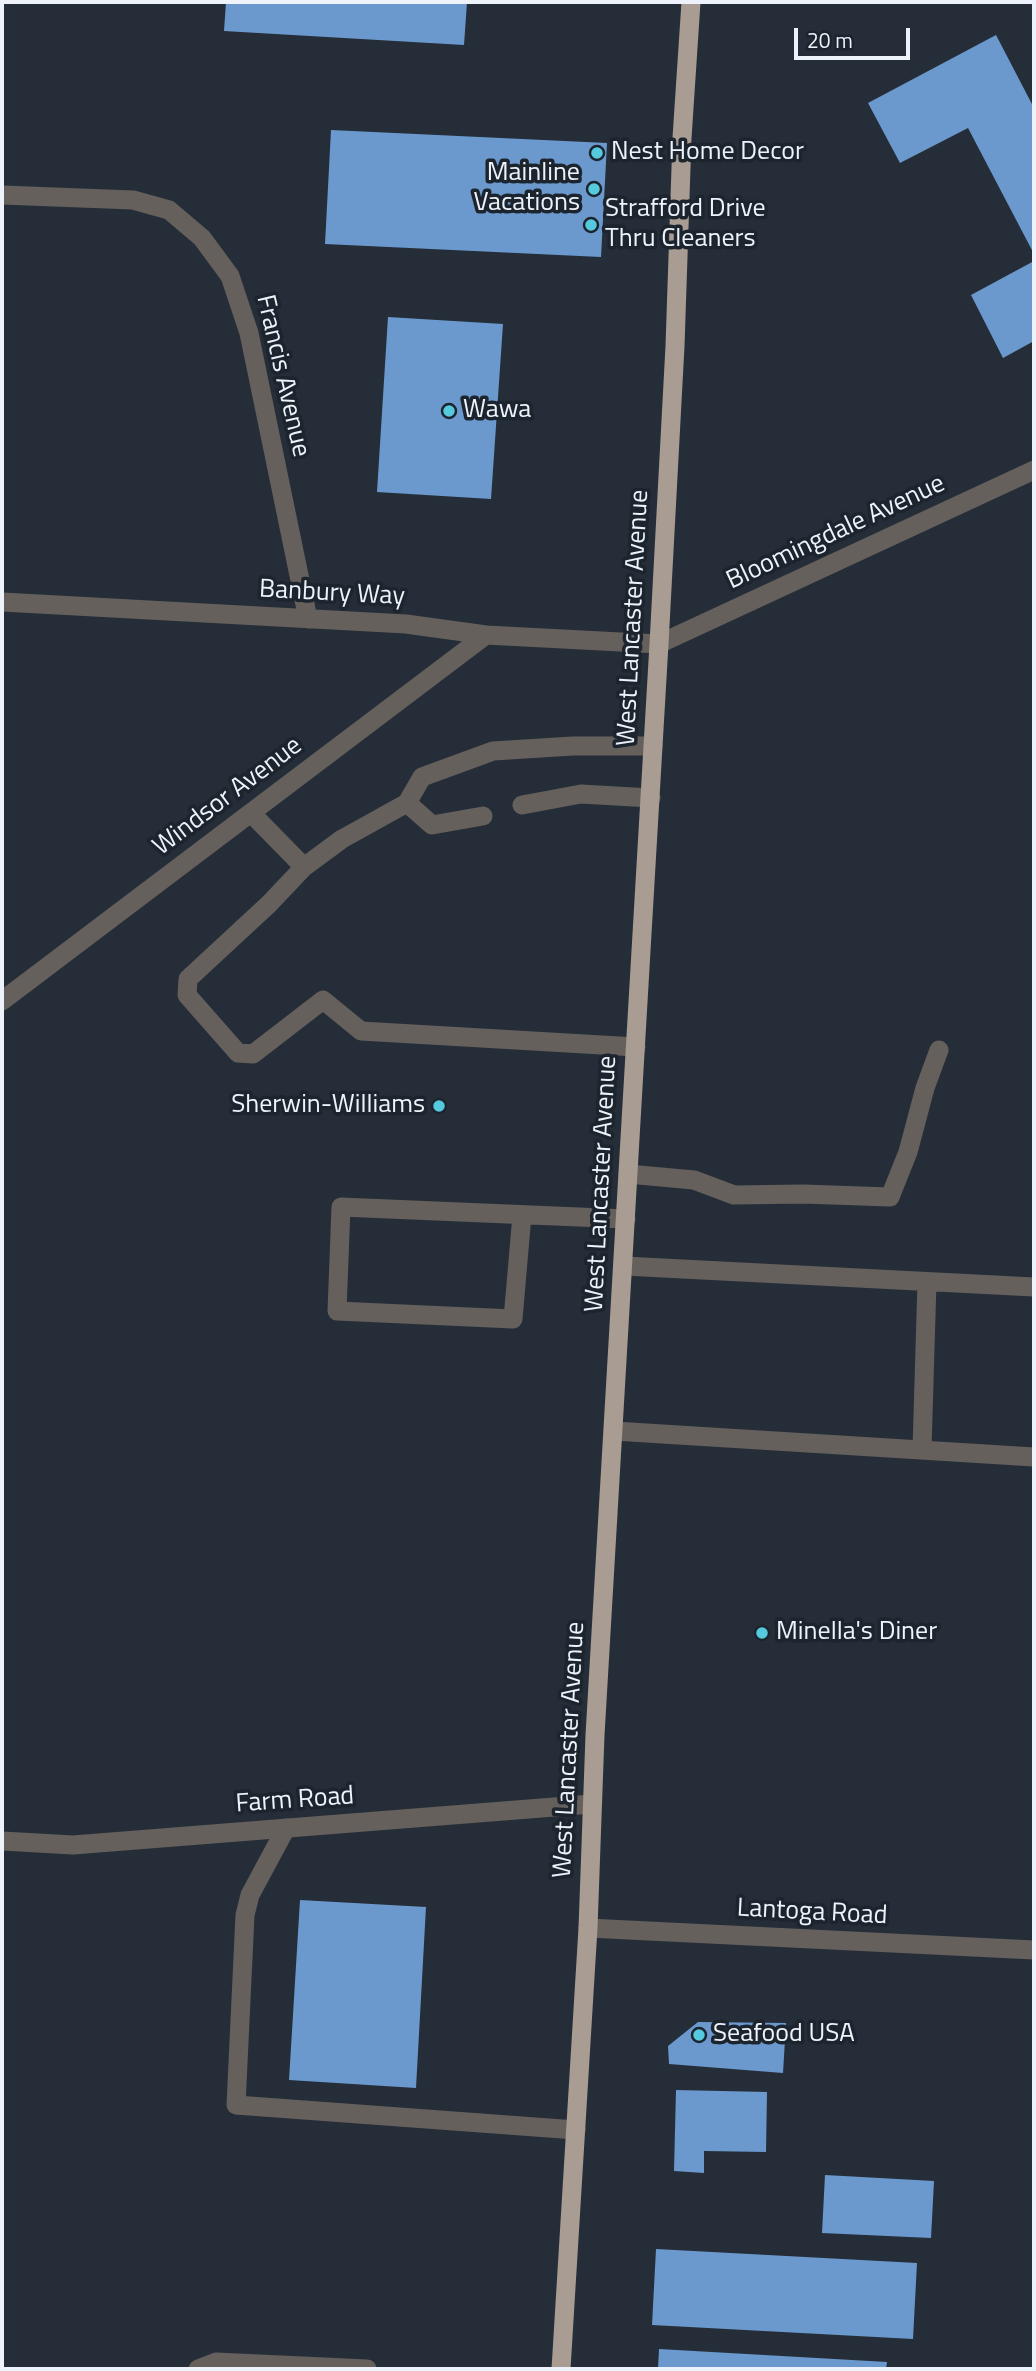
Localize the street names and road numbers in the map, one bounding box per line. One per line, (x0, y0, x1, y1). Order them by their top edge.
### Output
street label: Francis Avenue (248, 292, 316, 460)
street label: Bloomingdale Avenue (722, 469, 950, 597)
street label: West Lancaster Avenue (612, 489, 656, 747)
street label: Banbury Way (258, 575, 406, 613)
street label: Windsor Avenue (147, 731, 309, 863)
street label: West Lancaster Avenue (580, 1055, 624, 1313)
street label: West Lancaster Avenue (548, 1621, 592, 1879)
street label: Farm Road (235, 1781, 355, 1821)
street label: Lantoga Road (736, 1893, 888, 1933)

